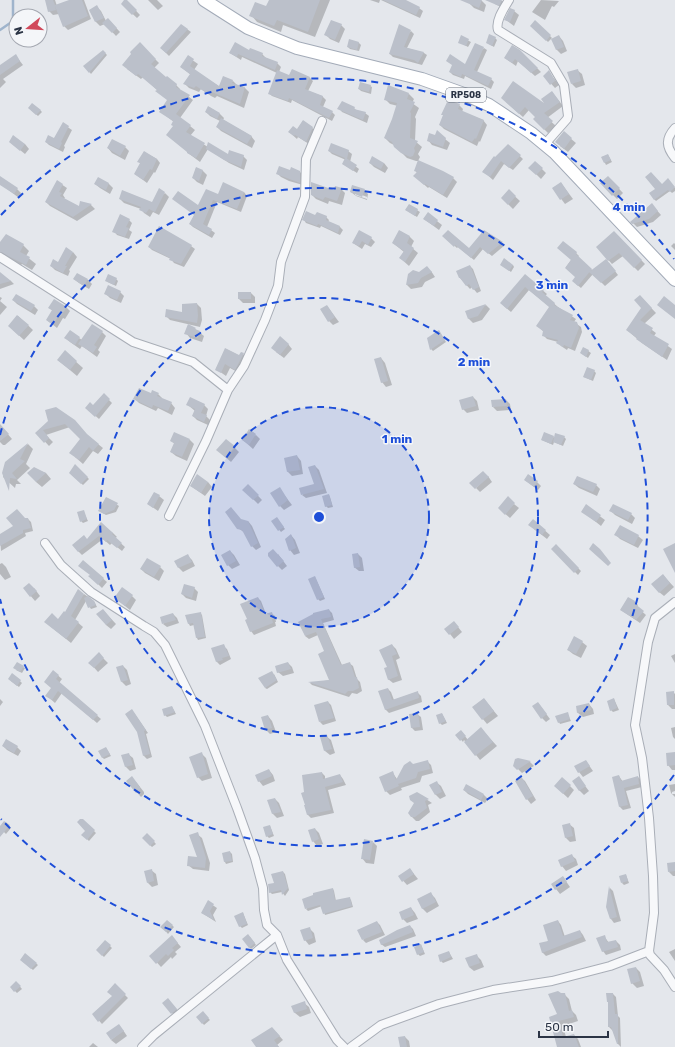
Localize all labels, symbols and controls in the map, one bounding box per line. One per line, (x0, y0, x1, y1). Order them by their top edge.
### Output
north arrow (8, 8, 48, 48)
text: N (12, 25, 26, 36)
road number: RP508 (446, 88, 486, 102)
text: 4 min (613, 200, 646, 214)
text: 3 min (536, 278, 569, 292)
text: 2 min (458, 355, 491, 369)
text: 1 min (382, 432, 413, 446)
centre of rings (312, 510, 326, 524)
scale bar (539, 1013, 608, 1039)
text: 50 m (545, 1020, 573, 1034)

